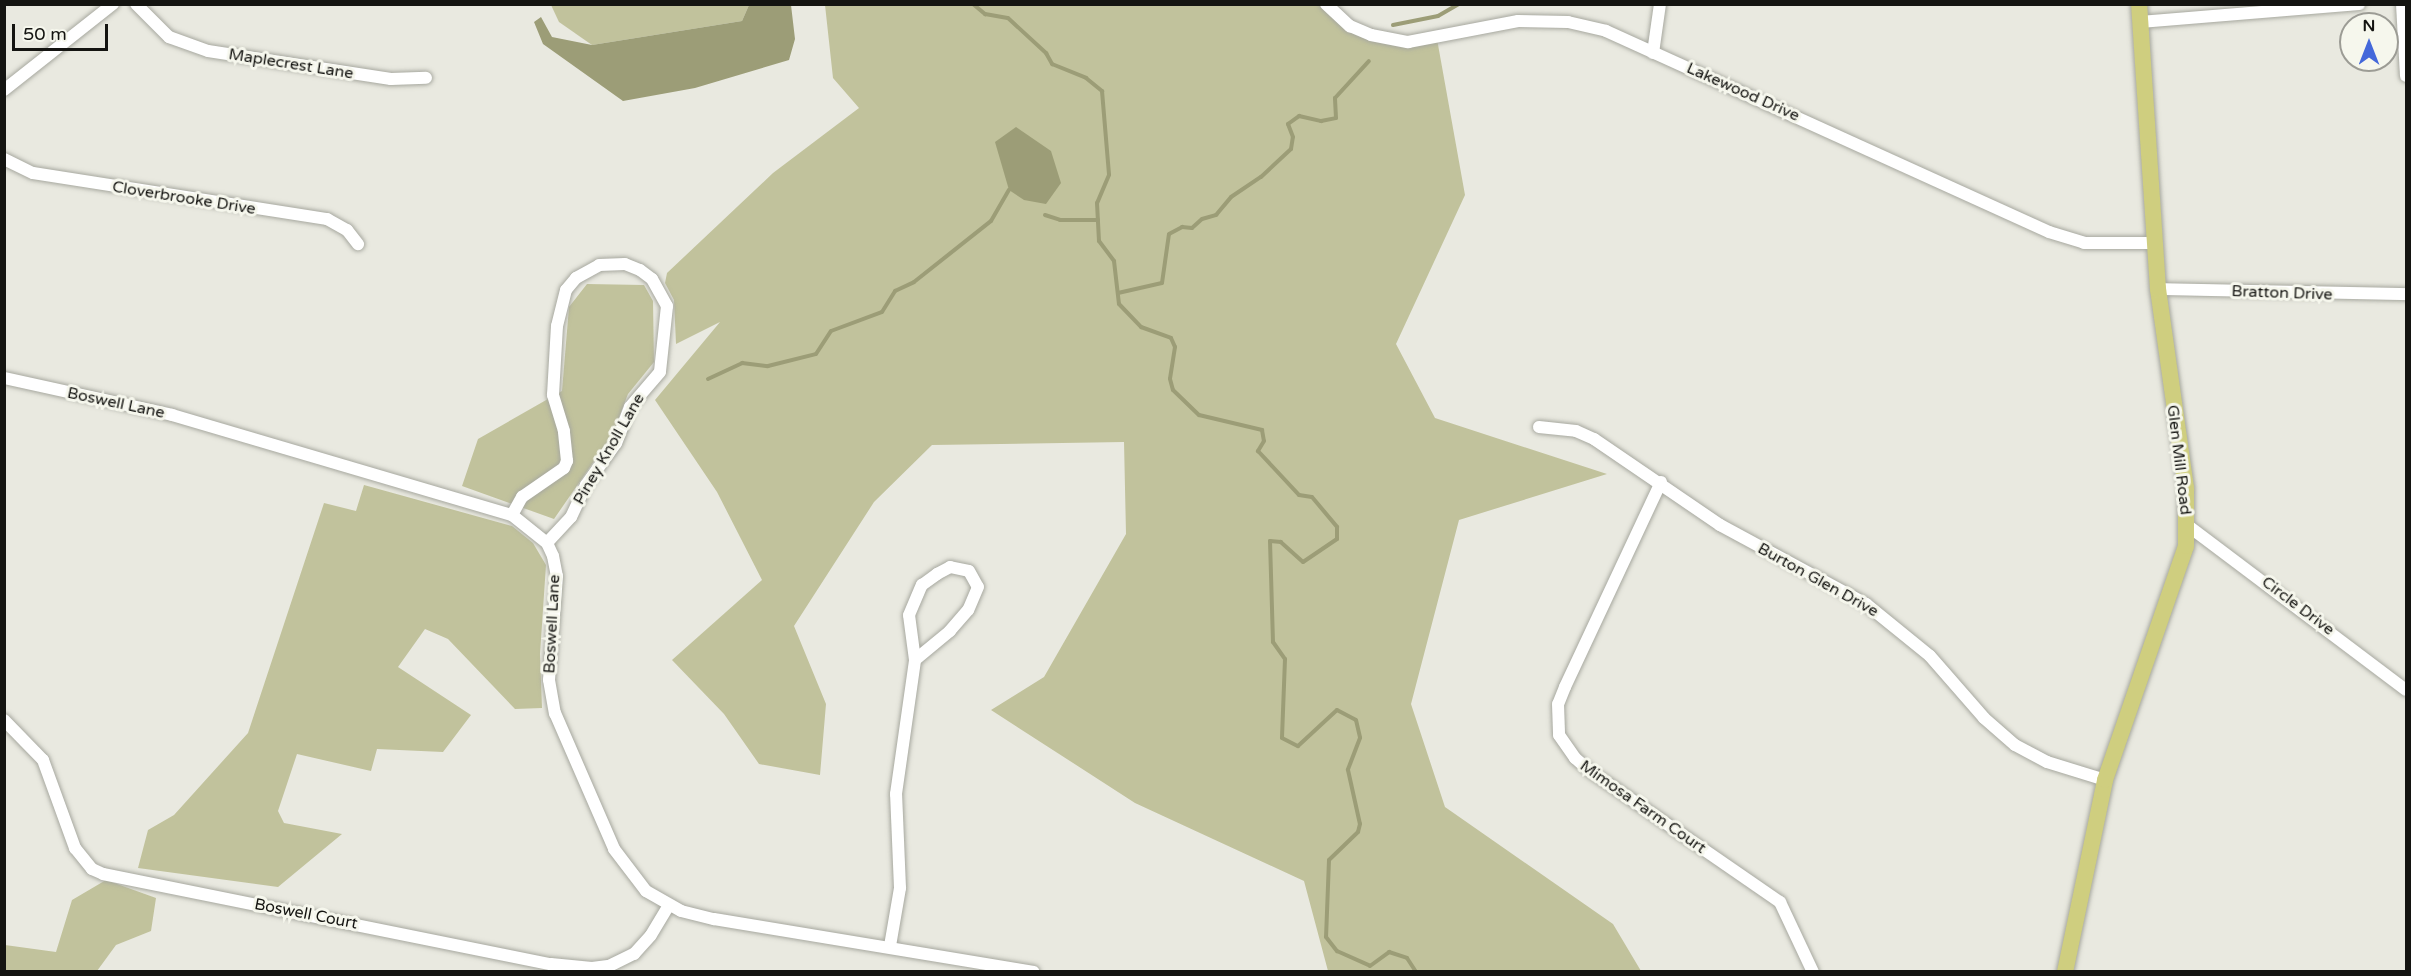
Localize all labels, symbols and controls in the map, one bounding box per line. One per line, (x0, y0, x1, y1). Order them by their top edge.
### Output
scale bar (15, 12, 111, 50)
north arrow (2339, 12, 2399, 72)
text: N (2363, 16, 2375, 36)
text: 50 m (23, 23, 67, 45)
street label: Maplecrest Lane (227, 45, 355, 83)
street label: Lakewood Drive (1684, 59, 1802, 125)
street label: Cloverbrooke Drive (111, 177, 257, 219)
street label: Bratton Drive (2231, 282, 2333, 304)
street label: Boswell Lane (66, 383, 166, 423)
street label: Piney Knoll Lane (569, 390, 649, 508)
street label: Glen Mill Road (2163, 404, 2195, 516)
street label: Burton Glen Drive (1754, 539, 1882, 621)
street label: Circle Drive (2258, 572, 2338, 640)
street label: Boswell Lane (540, 574, 564, 674)
street label: Mimosa Farm Court (1576, 756, 1710, 858)
street label: Boswell Court (253, 895, 359, 933)

